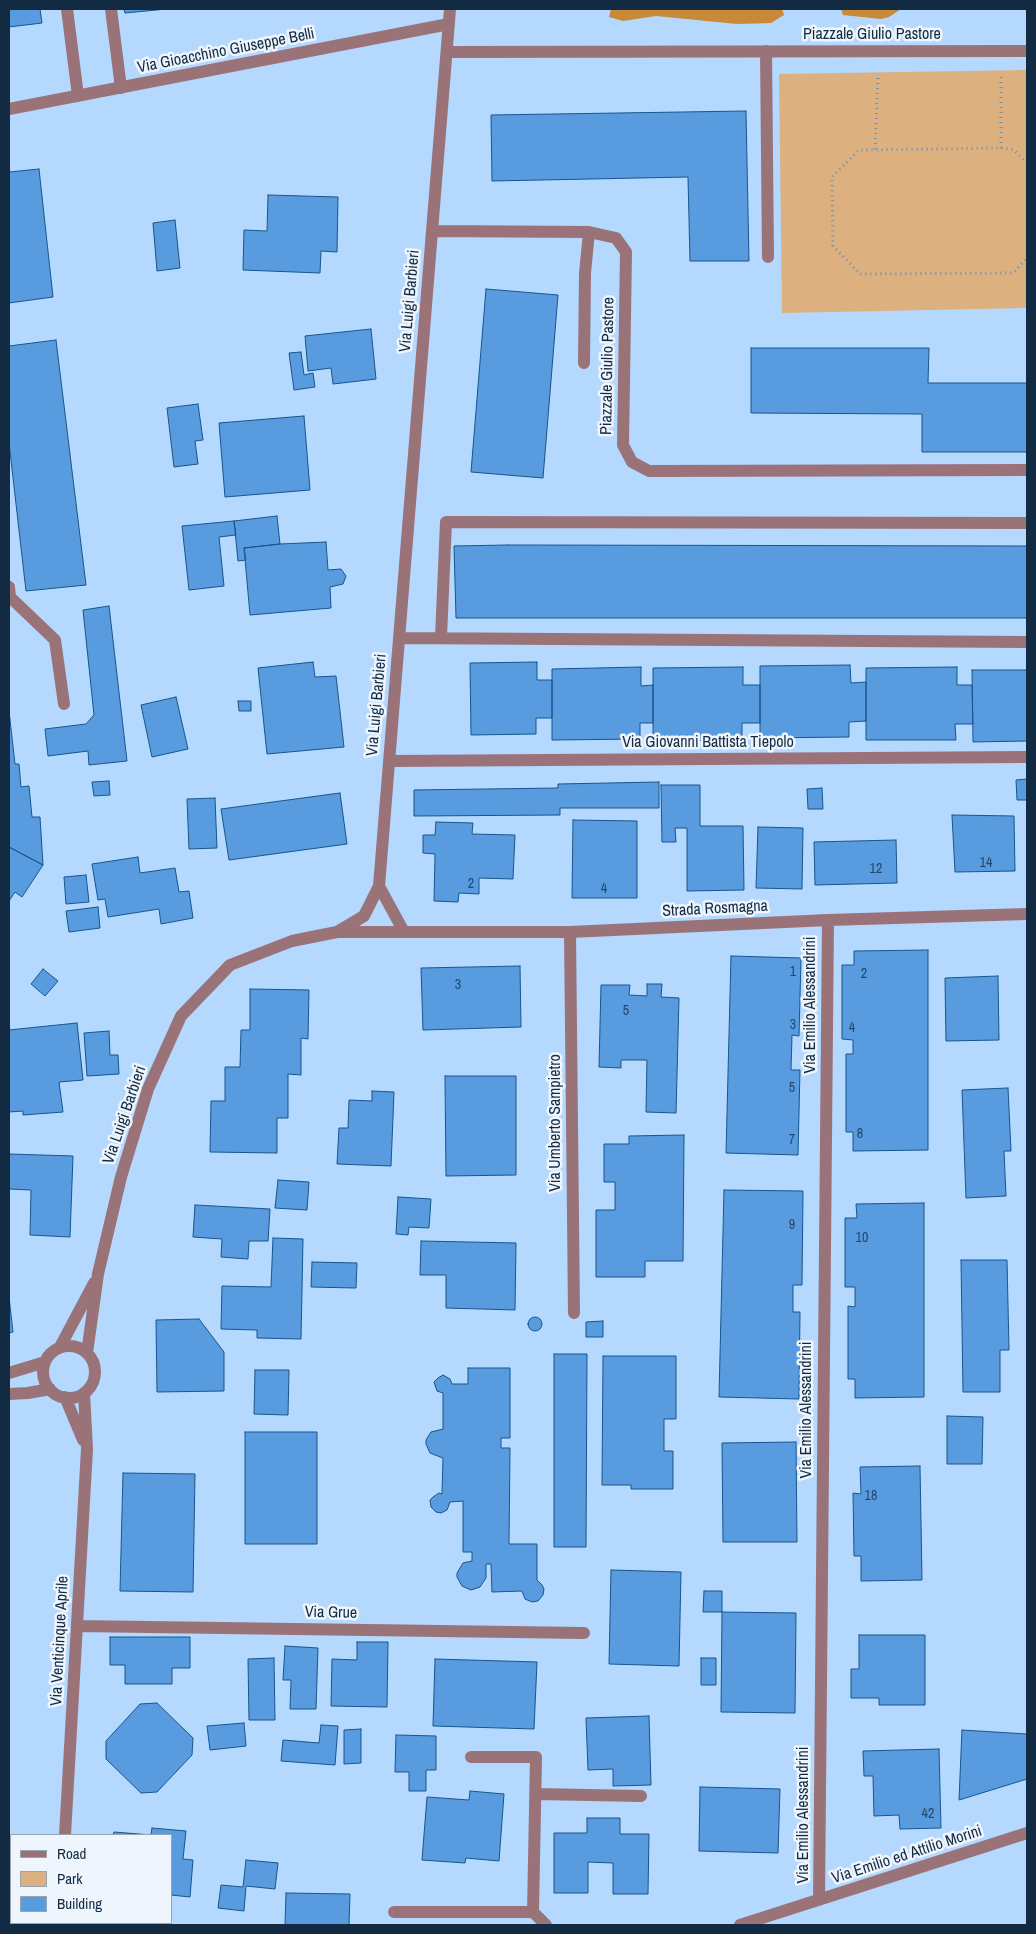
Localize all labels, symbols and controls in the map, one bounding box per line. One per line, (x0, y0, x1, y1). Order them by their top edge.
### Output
street label: Via Gioacchino Giuseppe Belli (136, 24, 316, 78)
street label: Piazzale Giulio Pastore (803, 25, 941, 45)
street label: Via Luigi Barbieri (396, 249, 424, 353)
street label: Piazzale Giulio Pastore (597, 297, 619, 435)
street label: Via Luigi Barbieri (363, 653, 391, 757)
street label: Via Giovanni Battista Tiepolo (622, 733, 794, 753)
house number: 14 (980, 855, 992, 871)
house number: 12 (870, 861, 882, 877)
house number: 2 (468, 876, 474, 892)
house number: 4 (601, 881, 607, 897)
street label: Strada Rosmagna (662, 897, 768, 921)
street label: Via Emilio Alessandrini (801, 937, 821, 1073)
house number: 1 (790, 964, 796, 980)
house number: 2 (861, 966, 867, 982)
house number: 3 (455, 977, 461, 993)
house number: 5 (623, 1003, 629, 1019)
house number: 3 (790, 1017, 796, 1033)
house number: 4 (849, 1020, 855, 1036)
street label: Via Umberto Sampietro (546, 1054, 566, 1192)
street label: Via Luigi Barbieri (99, 1063, 151, 1167)
house number: 5 (789, 1080, 795, 1096)
house number: 8 (857, 1126, 863, 1142)
house number: 7 (789, 1132, 795, 1148)
house number: 9 (789, 1217, 795, 1233)
house number: 10 (856, 1230, 868, 1246)
street label: Via Emilio Alessandrini (797, 1342, 817, 1478)
house number: 18 (865, 1488, 877, 1504)
street label: Via Venticinque Aprile (47, 1575, 73, 1707)
street label: Via Grue (305, 1603, 357, 1623)
street label: Via Emilio Alessandrini (794, 1747, 814, 1883)
house number: 42 (922, 1806, 934, 1822)
street label: Via Emilio ed Attilio Morini (830, 1822, 984, 1888)
legend (10, 1834, 172, 1924)
text: Road (57, 1843, 86, 1864)
text: Park (57, 1868, 82, 1889)
text: Building (57, 1893, 102, 1914)

